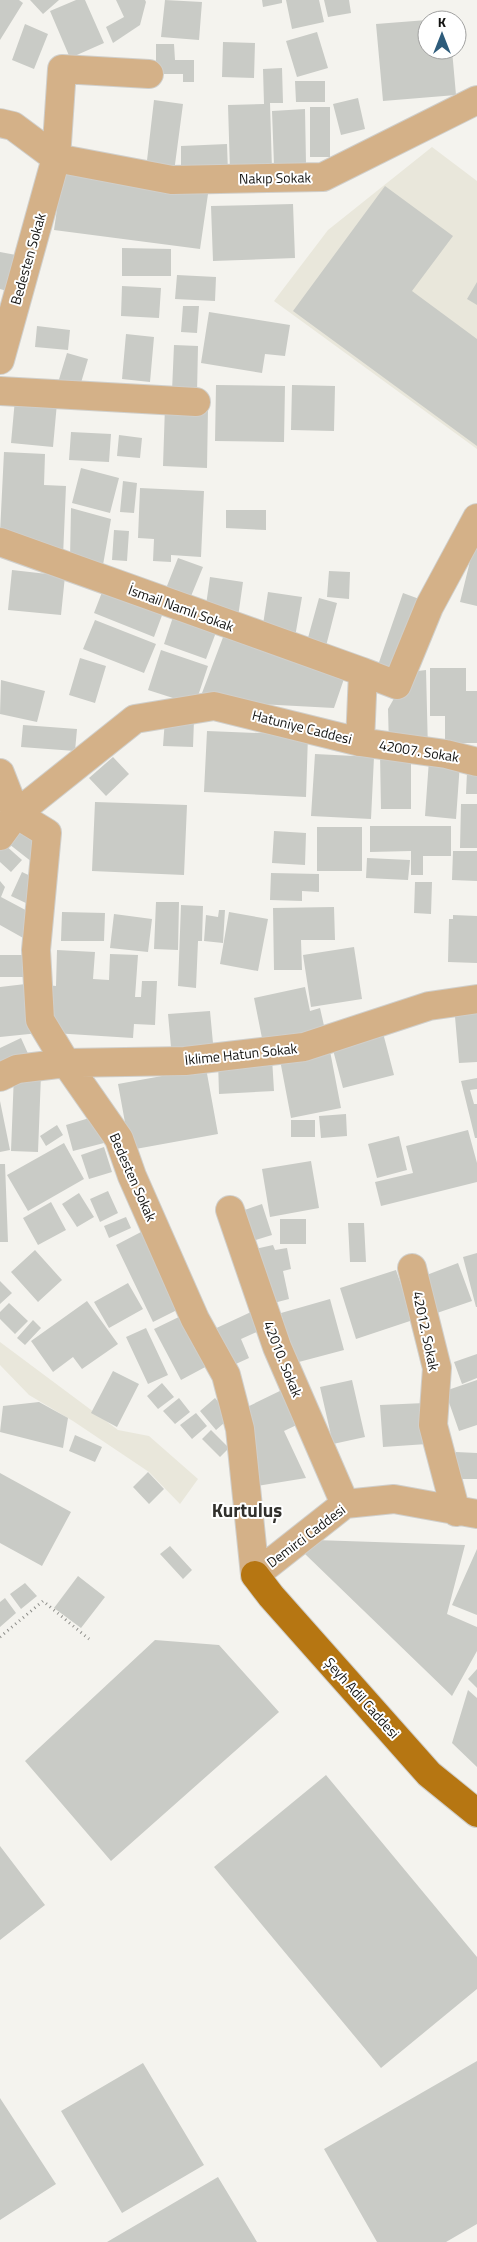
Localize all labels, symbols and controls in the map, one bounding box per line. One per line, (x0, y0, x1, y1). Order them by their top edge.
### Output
north arrow (417, 10, 467, 60)
text: K (438, 11, 447, 32)
street label: Nakıp Sokak (239, 166, 311, 189)
street label: Bedesten Sokak (4, 210, 51, 307)
street label: İsmail Namlı Sokak (125, 579, 237, 636)
street label: Hatuniye Caddesi (250, 704, 354, 749)
street label: 42007. Sokak (378, 734, 461, 767)
street label: İklime Hatun Sokak (184, 1037, 299, 1070)
street label: Bedesten Sokak (105, 1129, 162, 1225)
street label: 42012. Sokak (408, 1289, 445, 1373)
street label: 42010. Sokak (259, 1317, 308, 1400)
district label: Kurtuluş (212, 1495, 282, 1524)
street label: Demirci Caddesi (262, 1499, 350, 1572)
street label: Şeyh Adil Caddesi (320, 1652, 405, 1743)

